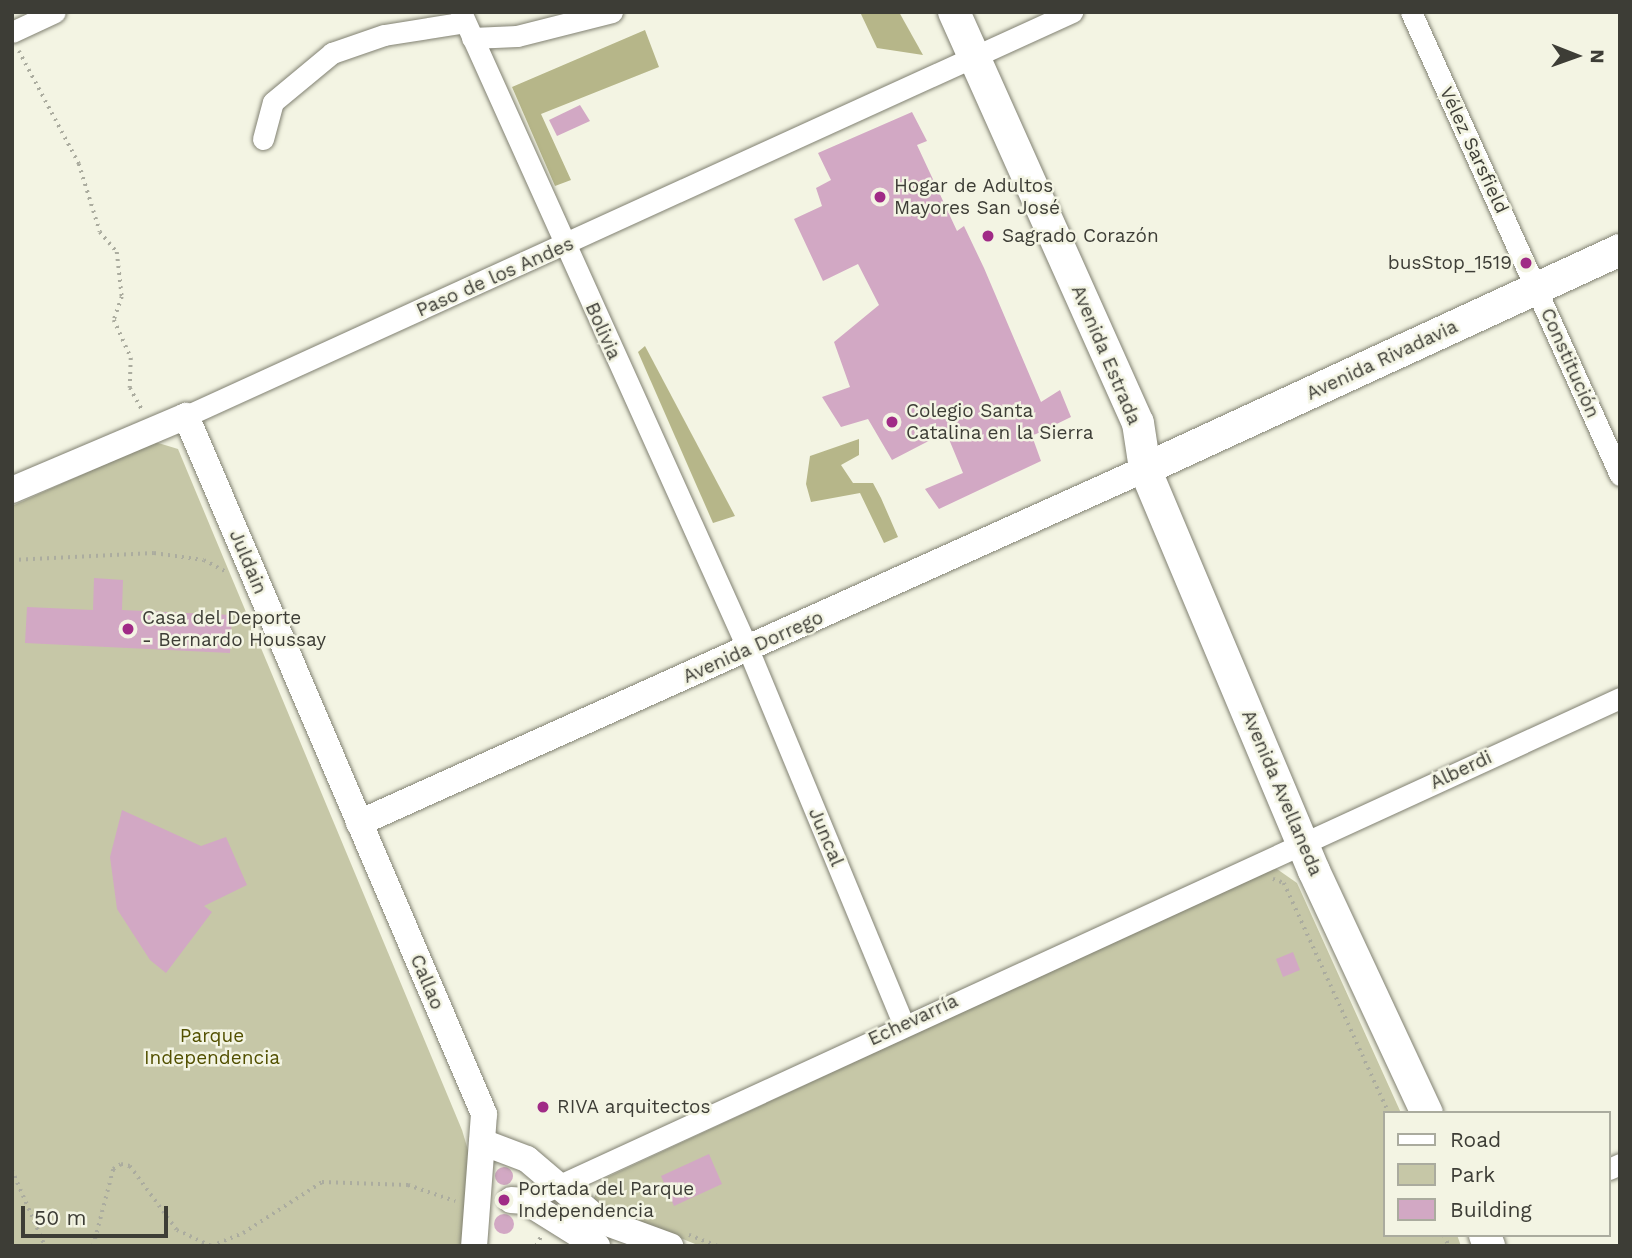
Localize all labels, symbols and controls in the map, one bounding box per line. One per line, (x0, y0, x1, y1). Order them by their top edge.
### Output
north arrow (1541, 21, 1611, 91)
text: N (1586, 49, 1609, 64)
street label: Vélez Sarsfield (1435, 83, 1513, 217)
place label: Hogar de Adultos Mayores San José (894, 175, 1060, 219)
marker: Hogar de Adultos Mayores San José (872, 189, 888, 205)
place label: Sagrado Corazón (1002, 225, 1159, 247)
marker: Sagrado Corazón (980, 228, 996, 244)
street label: Paso de los Andes (412, 232, 578, 322)
place label: busStop_1519 (1388, 252, 1512, 274)
marker: busStop_1519 (1518, 255, 1534, 271)
street label: Avenida Estrada (1066, 282, 1146, 428)
street label: Bolivia (580, 299, 626, 363)
street label: Constitución (1536, 305, 1604, 421)
street label: Avenida Rivadavia (1303, 315, 1461, 405)
place label: Colegio Santa Catalina en la Sierra (906, 400, 1094, 444)
marker: Colegio Santa Catalina en la Sierra (884, 414, 900, 430)
street label: Juldain (224, 526, 272, 598)
street label: Avenida Dorrego (679, 606, 827, 688)
place label: Casa del Deporte - Bernardo Houssay (142, 607, 326, 651)
marker: Casa del Deporte - Bernardo Houssay (120, 621, 136, 637)
street label: Avenida Avellaneda (1236, 706, 1328, 880)
street label: Alberdi (1426, 746, 1496, 794)
street label: Juncal (804, 804, 848, 870)
street label: Callao (405, 951, 449, 1013)
street label: Echevarría (864, 989, 962, 1051)
park label: Parque Independencia (144, 1025, 280, 1069)
place label: RIVA arquitectos (557, 1096, 711, 1118)
marker: RIVA arquitectos (535, 1099, 551, 1115)
legend (1384, 1111, 1611, 1237)
text: Road (1450, 1127, 1501, 1152)
text: Park (1450, 1162, 1495, 1187)
place label: Portada del Parque Independencia (518, 1178, 695, 1222)
scale bar (24, 1192, 172, 1236)
marker: Portada del Parque Independencia (496, 1192, 512, 1208)
text: Building (1450, 1197, 1532, 1222)
text: 50 m (34, 1205, 86, 1230)

